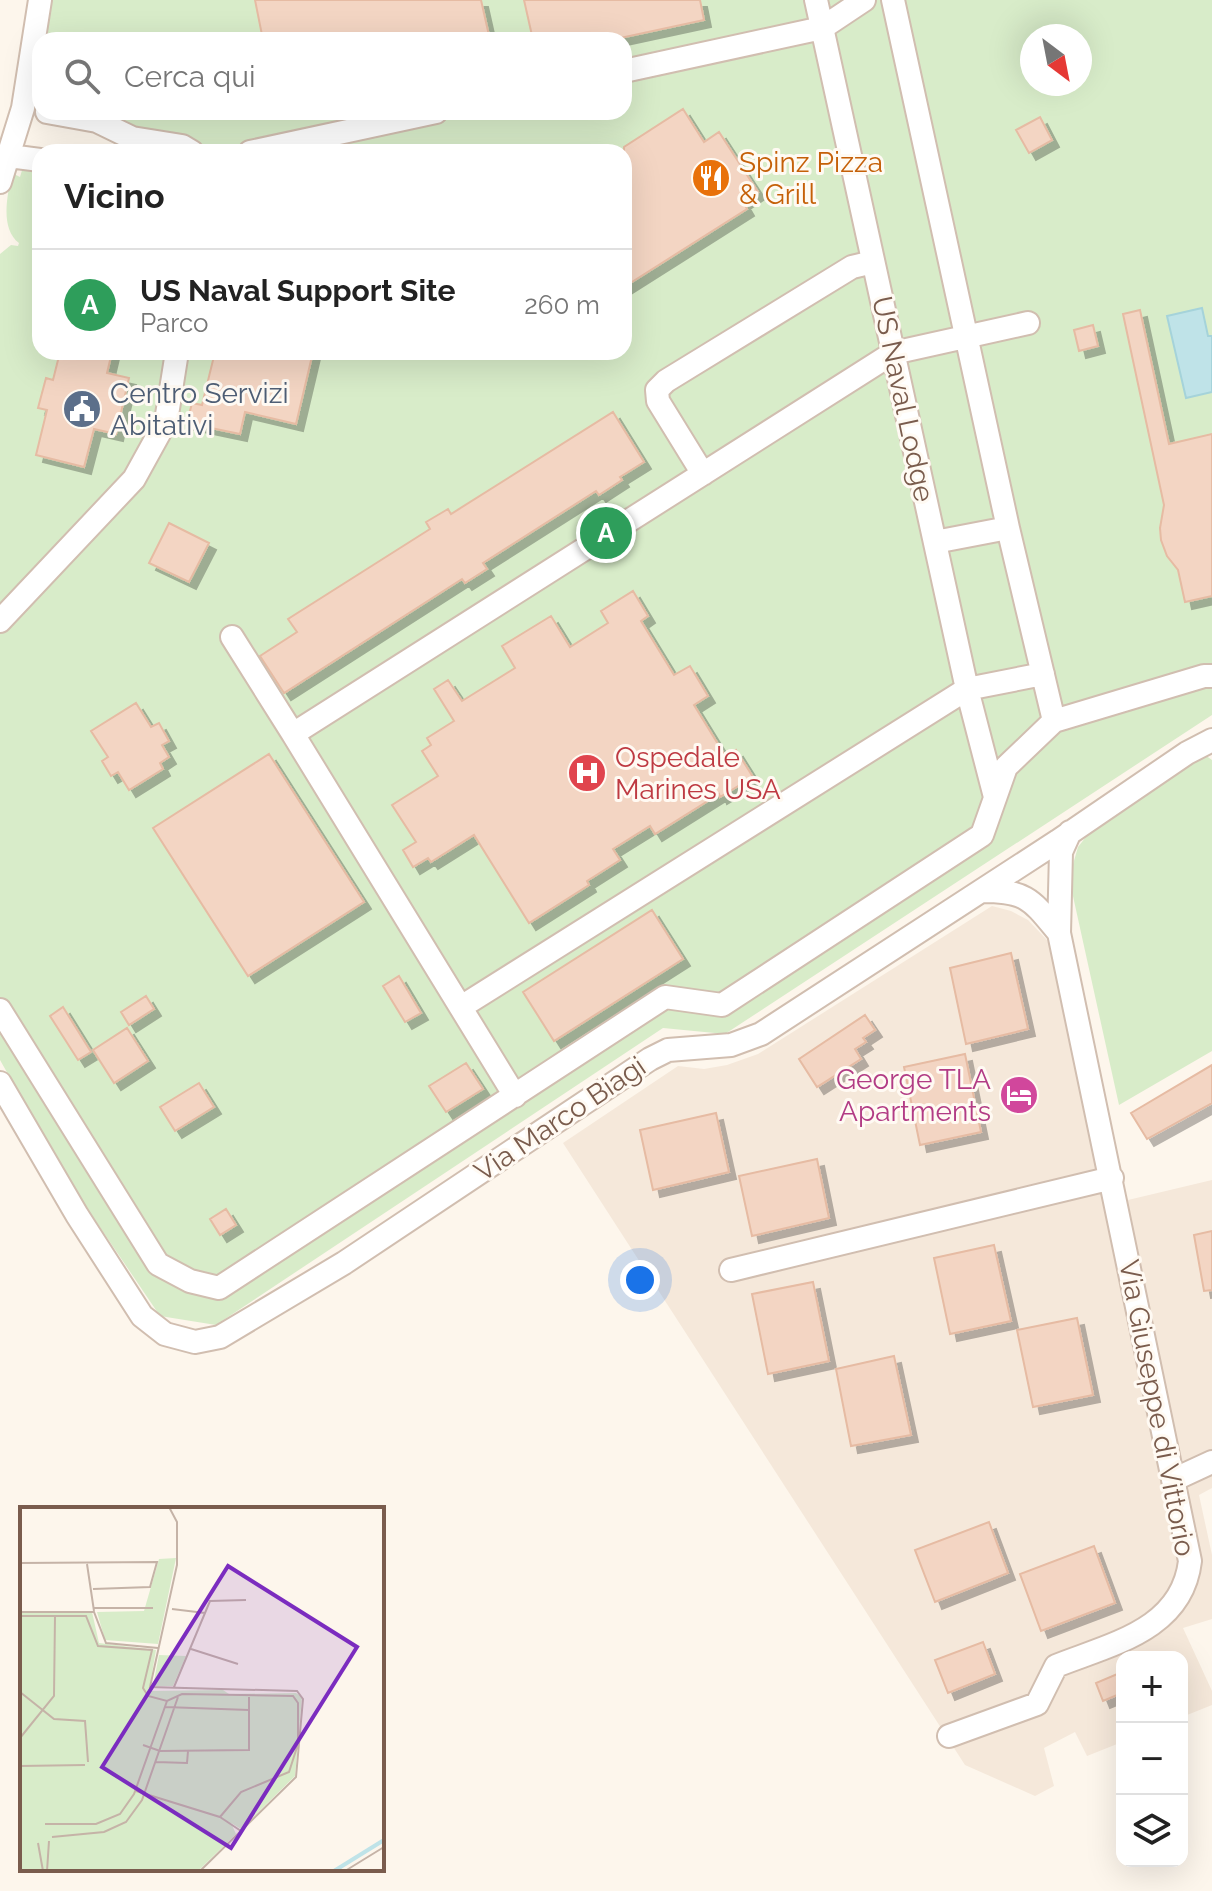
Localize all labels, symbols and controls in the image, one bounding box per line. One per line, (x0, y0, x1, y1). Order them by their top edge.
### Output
north arrow (1020, 24, 1092, 96)
search box (32, 32, 632, 120)
icon: search (60, 54, 104, 98)
text: Cerca qui (124, 59, 256, 94)
place label: Spinz Pizza & Grill (739, 146, 883, 211)
restaurant icon: Spinz Pizza & Grill (690, 157, 732, 199)
text: Vicino (64, 176, 165, 216)
text: US Naval Support Site (140, 273, 455, 308)
text: A (81, 290, 99, 320)
text: 260 m (524, 290, 600, 320)
street label: US Naval Lodge (865, 293, 941, 505)
text: Parco (140, 308, 209, 338)
place label: Centro Servizi Abitativi (110, 377, 289, 442)
public building icon: Centro Servizi Abitativi (61, 388, 103, 430)
pin: A (580, 503, 632, 563)
place label: Ospedale Marines USA (615, 741, 781, 806)
hospital icon: Ospedale Marines USA (566, 752, 608, 794)
street label: Via Marco Biagi (468, 1050, 652, 1188)
place label: George TLA Apartments (836, 1063, 991, 1128)
hotel icon: George TLA Apartments (998, 1074, 1040, 1116)
street label: Via Giuseppe di Vittorio (1112, 1257, 1202, 1559)
your location (620, 1260, 660, 1300)
inset map (20, 1507, 384, 1871)
map controls (1116, 1651, 1188, 1867)
button: + (1116, 1651, 1188, 1723)
button: − (1116, 1723, 1188, 1795)
button: layers (1116, 1795, 1188, 1867)

